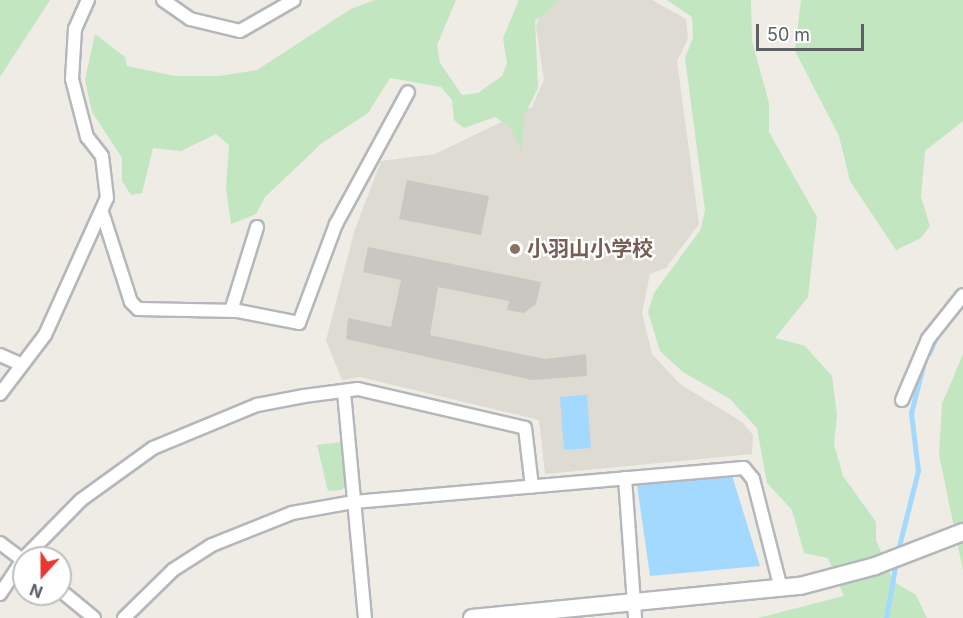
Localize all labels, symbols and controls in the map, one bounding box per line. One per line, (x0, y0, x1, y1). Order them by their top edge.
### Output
scale bar (759, 12, 867, 50)
text: 50 m (767, 24, 810, 45)
place label: 小羽山小学校 (527, 236, 653, 262)
marker: 小羽山小学校 (508, 242, 522, 256)
north arrow (12, 546, 72, 606)
text: N (27, 579, 46, 602)

